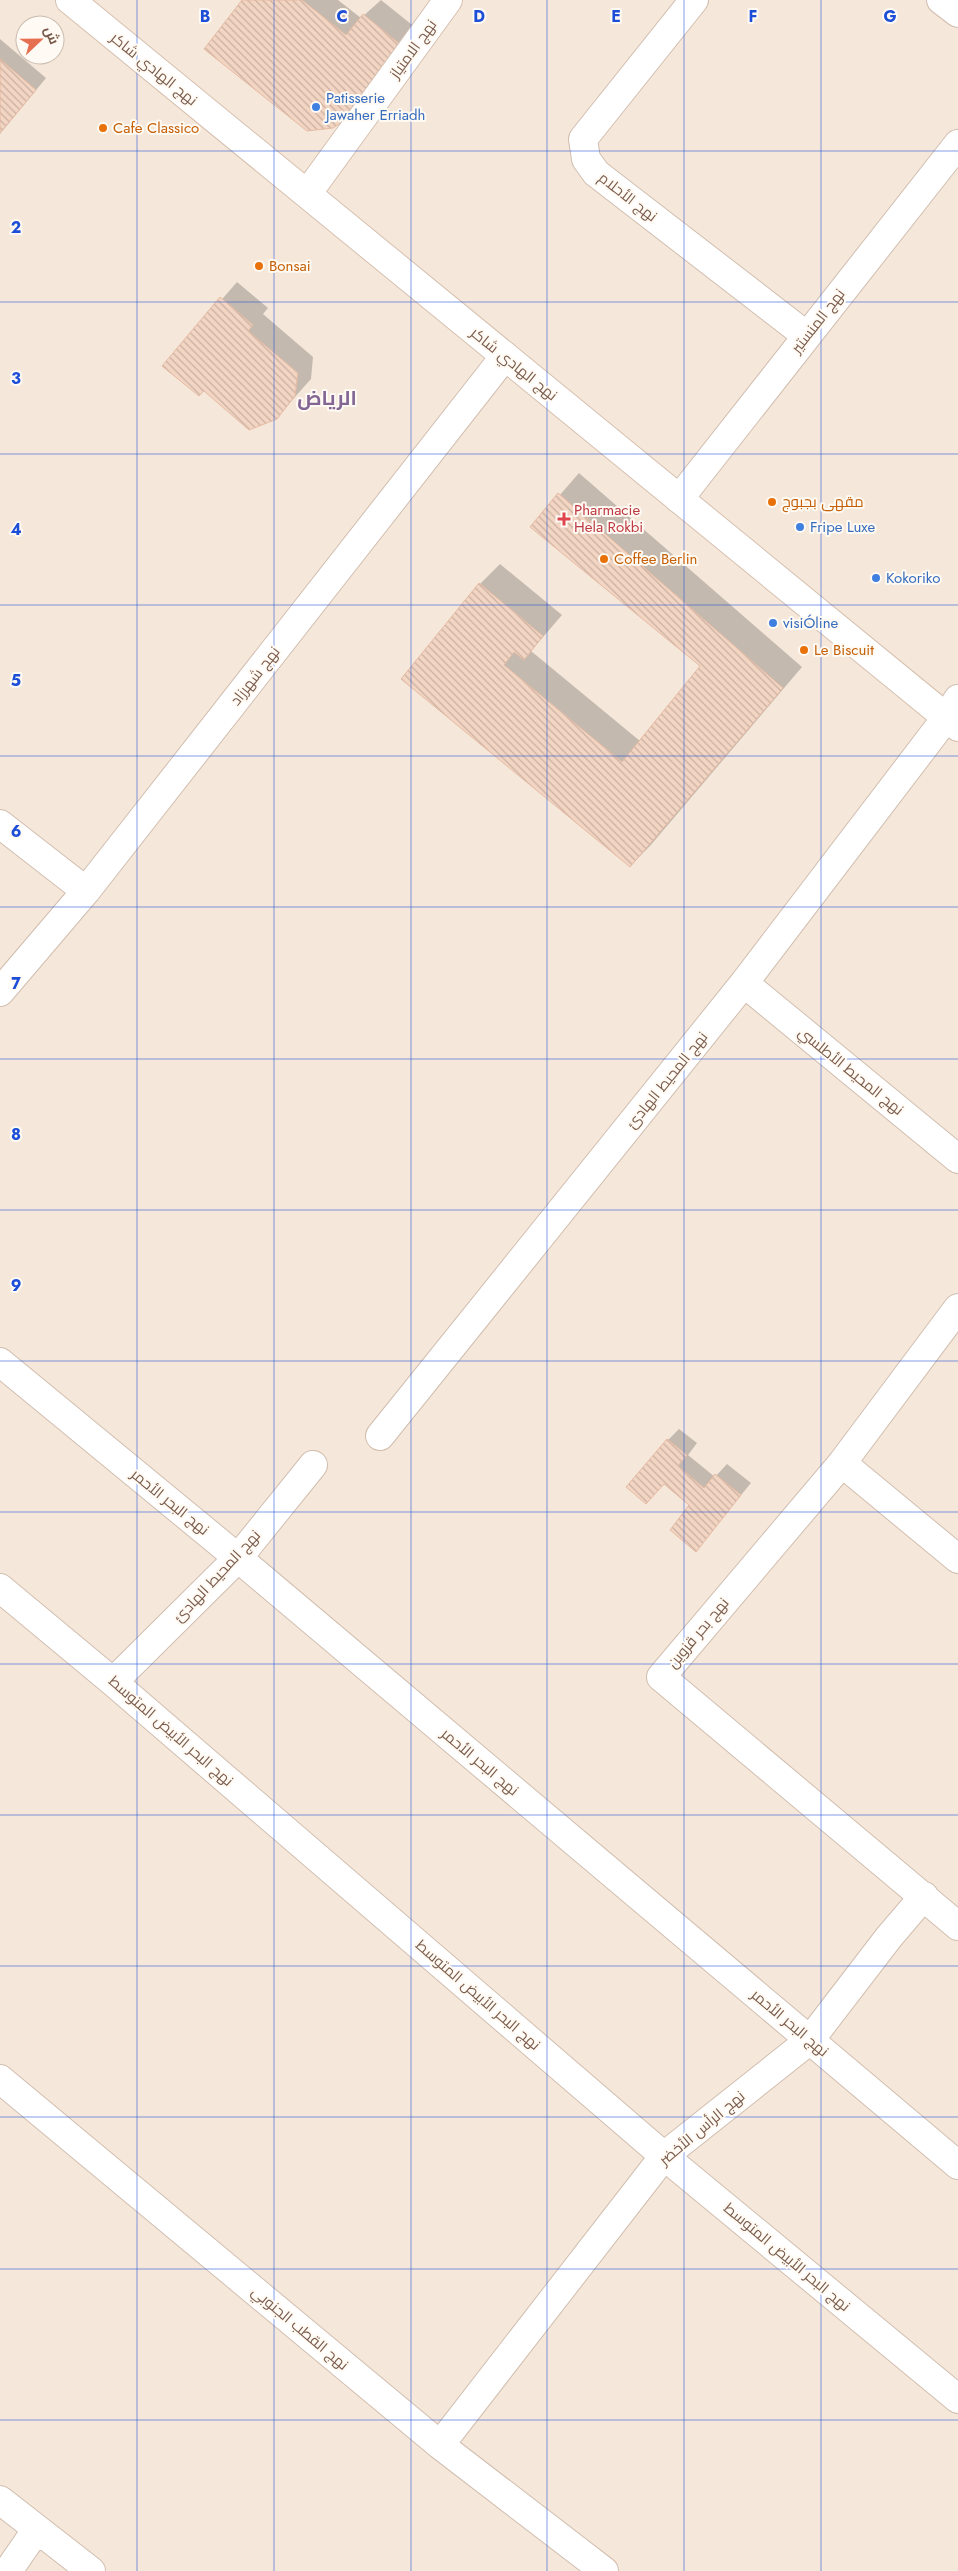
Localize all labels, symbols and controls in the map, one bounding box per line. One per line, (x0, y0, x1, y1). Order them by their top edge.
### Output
text: B (200, 5, 210, 28)
text: C (336, 5, 348, 28)
text: D (473, 5, 485, 28)
text: E (611, 5, 621, 28)
text: F (749, 5, 757, 28)
text: G (883, 5, 897, 28)
north arrow (15, 15, 65, 65)
street label: نهج الامتياز (383, 15, 442, 84)
text: ش (39, 23, 65, 47)
street label: نهج الهادي شاكر (104, 26, 202, 112)
place label: Patisserie Jawaher Erriadh (324, 87, 425, 126)
marker: Patisserie Jawaher Erriadh (310, 101, 322, 113)
place label: Cafe Classico (113, 117, 199, 139)
marker: Cafe Classico (97, 122, 109, 134)
street label: نهج الأحلام (594, 167, 662, 227)
text: 2 (11, 216, 21, 239)
place label: Bonsai (269, 255, 311, 277)
marker: Bonsai (253, 260, 265, 272)
street label: نهج المنستير (785, 284, 850, 359)
street label: نهج الهادي شاكر (464, 321, 562, 407)
text: 3 (11, 367, 21, 390)
district label: الرياض (297, 384, 357, 413)
place label: مقهى بجبوج (782, 491, 864, 513)
marker: مقهى بجبوج (766, 496, 778, 508)
place label: Pharmacie Hela Rokbi (574, 499, 643, 538)
marker: Pharmacie Hela Rokbi (558, 513, 570, 525)
place label: Fripe Luxe (810, 516, 875, 538)
text: 4 (10, 518, 22, 541)
marker: Fripe Luxe (794, 521, 806, 533)
place label: Coffee Berlin (614, 548, 697, 570)
marker: Coffee Berlin (598, 553, 610, 565)
place label: Kokoriko (886, 567, 940, 589)
marker: Kokoriko (870, 572, 882, 584)
place label: visiÓline (783, 612, 839, 634)
marker: visiÓline (767, 617, 779, 629)
place label: Le Biscuit (814, 639, 874, 661)
street label: نهج شهرزاد (225, 642, 285, 710)
marker: Le Biscuit (798, 644, 810, 656)
text: 5 (11, 669, 21, 692)
text: 6 (11, 820, 21, 843)
text: 7 (11, 972, 21, 995)
street label: نهج المحيط الأطلسي (793, 1021, 909, 1121)
street label: نهج المحيط الهادئ (621, 1027, 713, 1133)
text: 8 (11, 1123, 21, 1146)
text: 9 (11, 1274, 21, 1297)
street label: نهج البحر الأحمر (125, 1463, 214, 1540)
street label: نهج المحيط الهادئ (168, 1525, 266, 1627)
street label: نهج بحر قزوين (662, 1593, 734, 1673)
street label: نهج البحر الأبيض المتوسط (104, 1670, 238, 1792)
street label: نهج البحر الأحمر (436, 1722, 523, 1801)
street label: نهج البحر الأبيض المتوسط (411, 1934, 545, 2056)
street label: نهج البحر الأحمر (746, 1983, 833, 2062)
street label: نهج الرأس الأخضر (654, 2086, 750, 2171)
street label: نهج البحر الأبيض المتوسط (719, 2197, 855, 2317)
street label: نهج القطب الجنوبي (246, 2281, 353, 2376)

